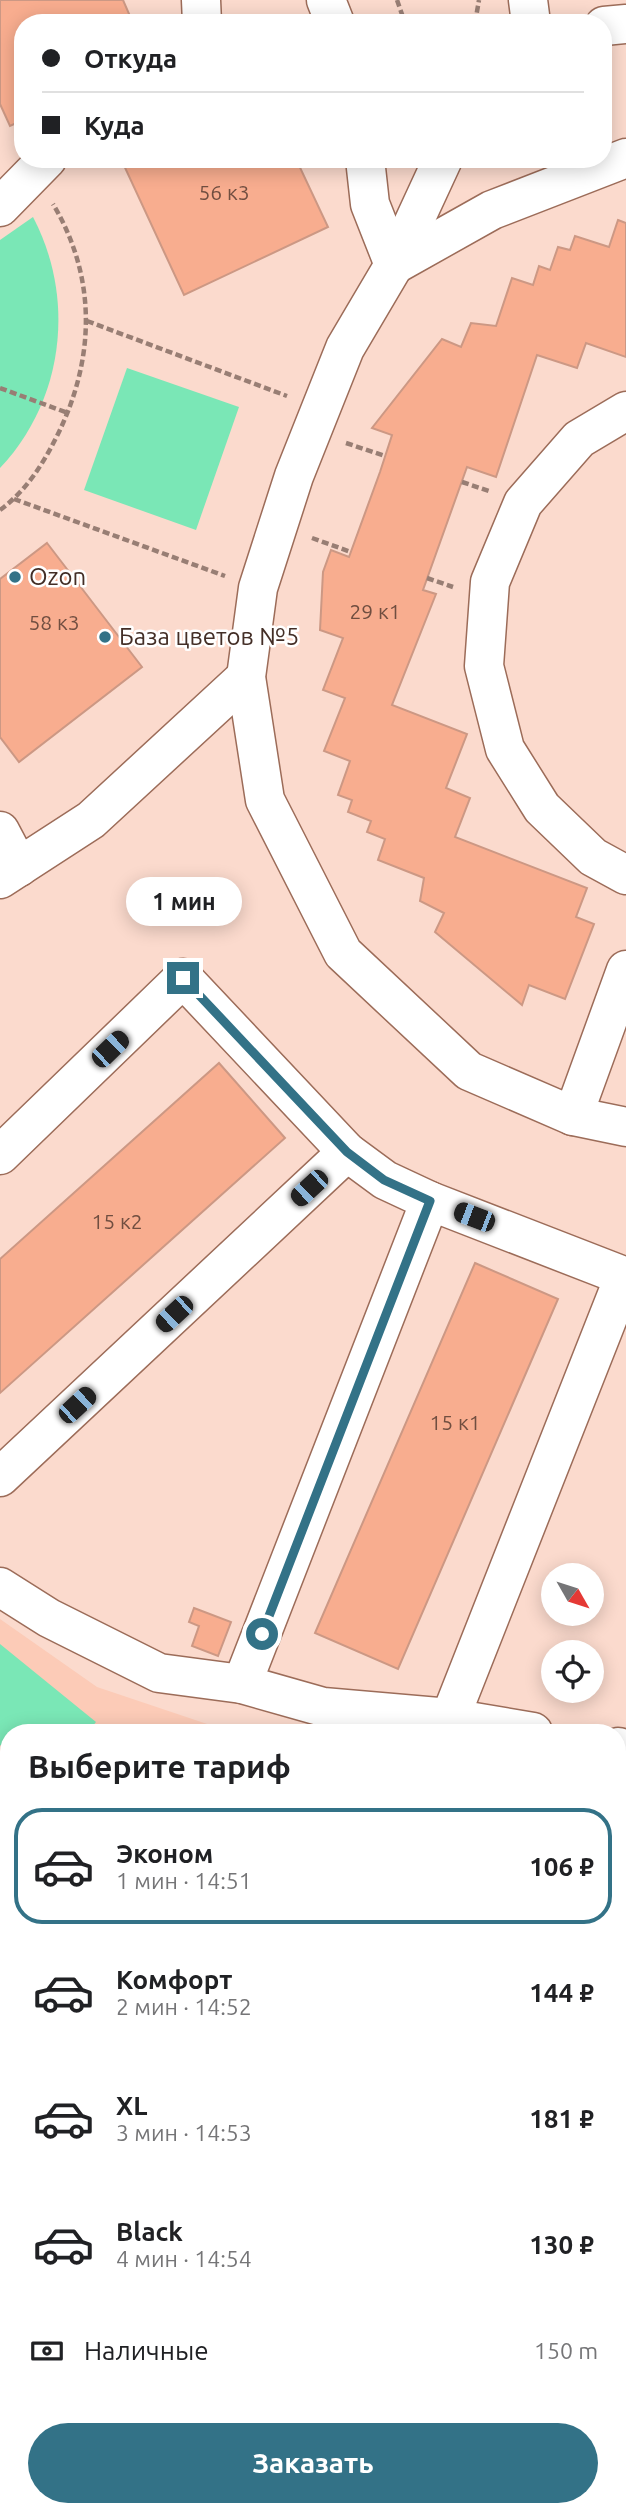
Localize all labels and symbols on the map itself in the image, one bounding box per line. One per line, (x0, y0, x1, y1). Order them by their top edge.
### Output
house number: 56 к3 (198, 180, 250, 204)
place label: Ozon (29, 563, 86, 590)
marker: Ozon (7, 569, 23, 585)
house number: 29 к1 (349, 599, 401, 623)
house number: 58 к3 (28, 610, 80, 634)
place label: База цветов №5 (119, 623, 299, 650)
marker: База цветов №5 (97, 629, 113, 645)
callout: 1 мин (125, 876, 241, 926)
route end (167, 962, 199, 994)
car (88, 1027, 133, 1071)
car (287, 1166, 332, 1210)
car (451, 1200, 498, 1234)
house number: 15 к2 (91, 1209, 143, 1233)
car (152, 1292, 197, 1336)
car (55, 1383, 100, 1427)
house number: 15 к1 (429, 1410, 481, 1434)
north arrow (541, 1563, 604, 1626)
route start (246, 1618, 278, 1650)

